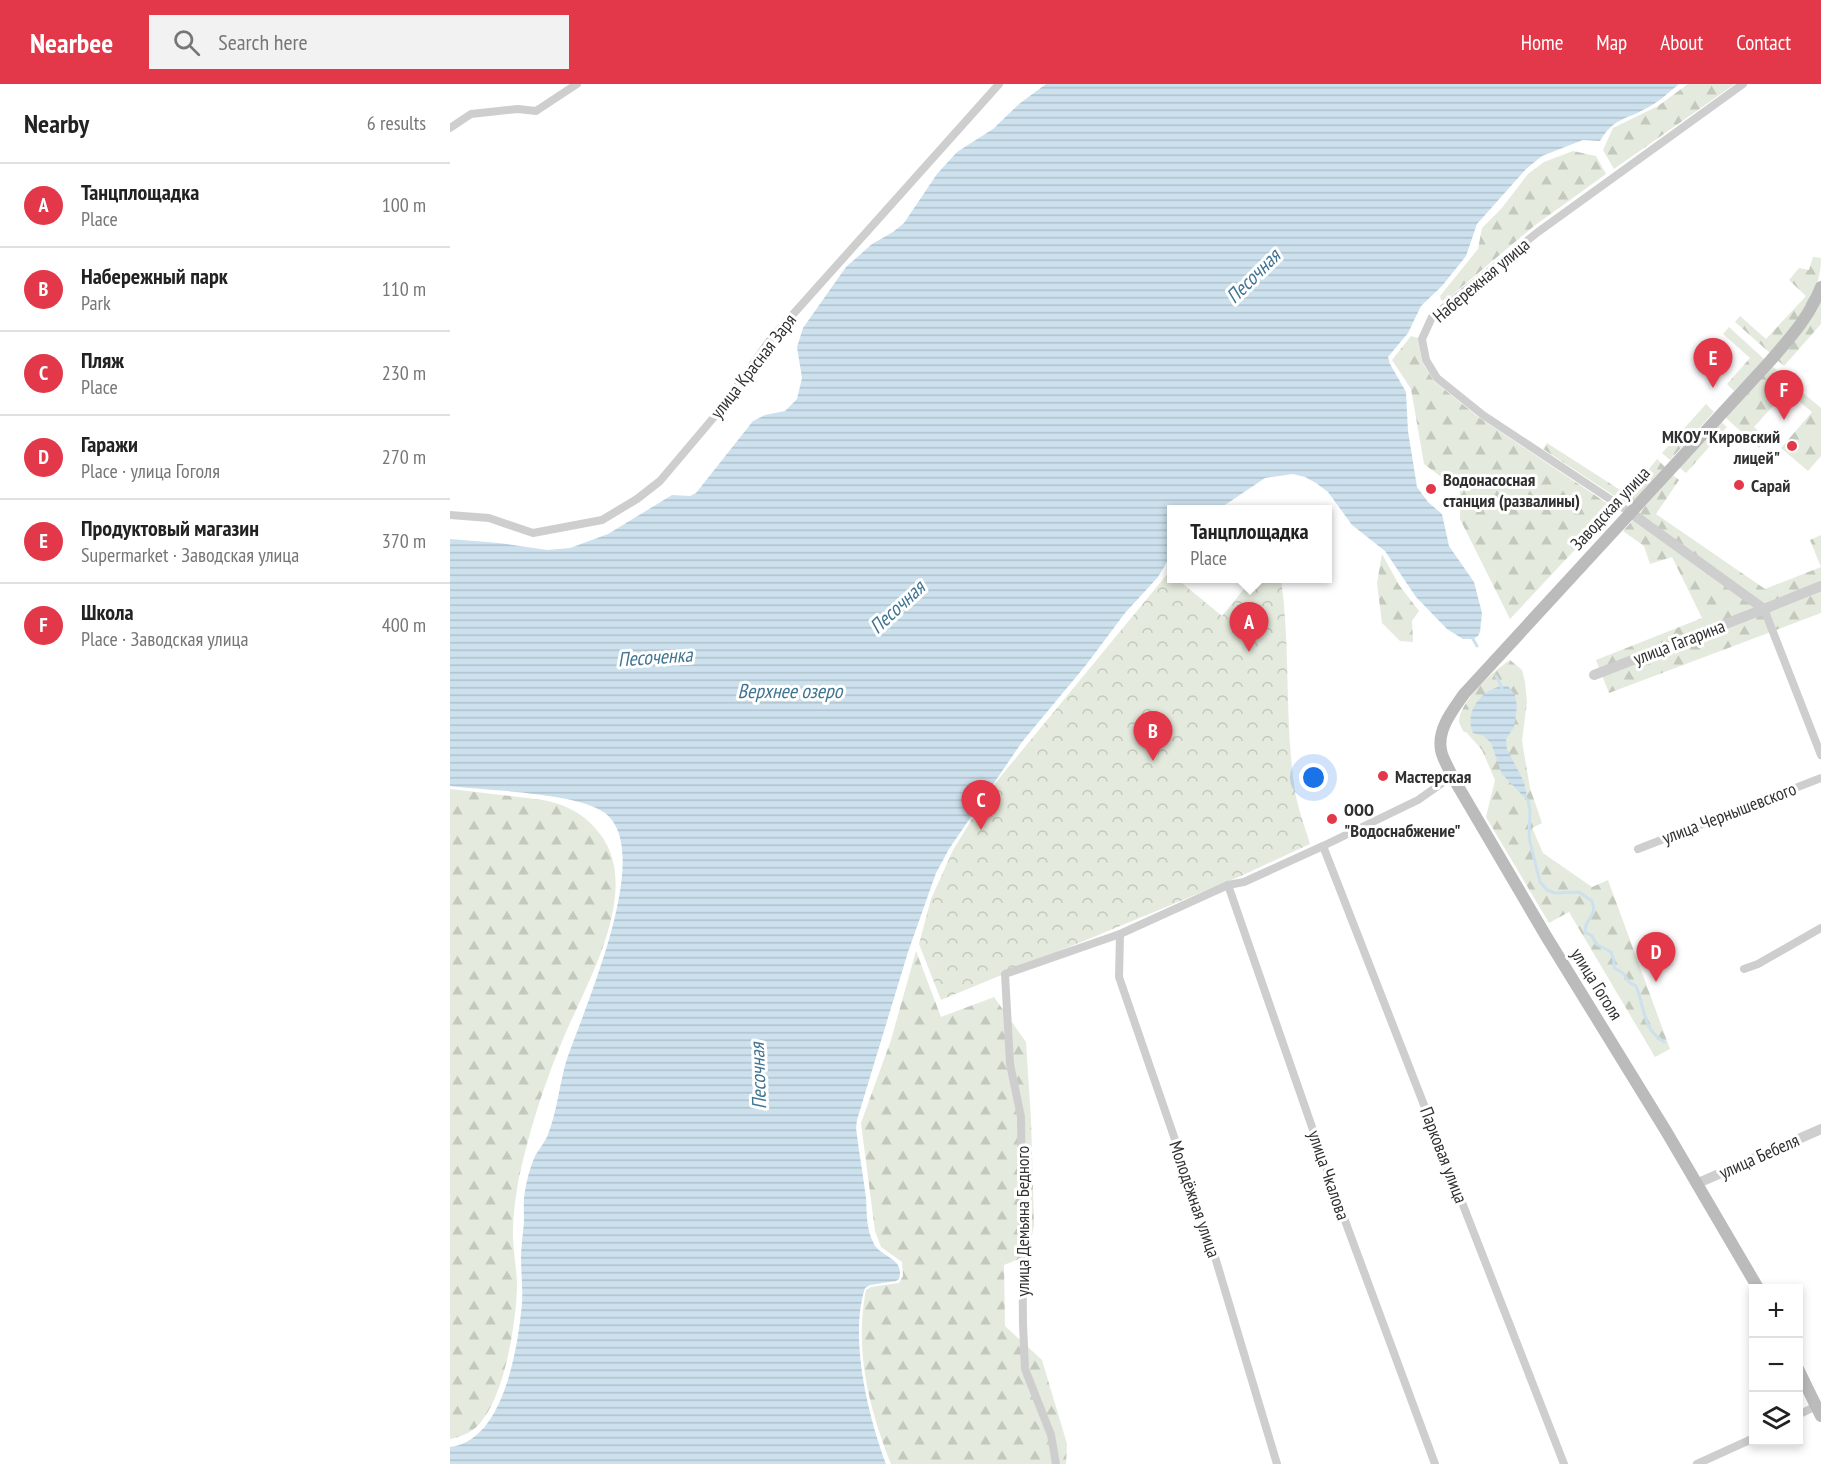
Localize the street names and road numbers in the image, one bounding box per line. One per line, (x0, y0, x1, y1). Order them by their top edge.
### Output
street label: Набережная улица (1428, 233, 1534, 327)
street label: улица Красная Заря (705, 309, 801, 423)
street label: Заводская улица (1565, 461, 1655, 555)
street label: улица Гагарина (1630, 614, 1728, 670)
street label: улица Чернышевского (1659, 777, 1799, 849)
street label: улица Гоголя (1566, 944, 1628, 1024)
street label: Парковая улица (1415, 1104, 1473, 1206)
street label: улица Чкалова (1303, 1127, 1355, 1223)
street label: улица Бебеля (1715, 1128, 1803, 1184)
street label: Молодёжная улица (1164, 1138, 1226, 1260)
street label: улица Демьяна Бедного (1011, 1145, 1034, 1296)

